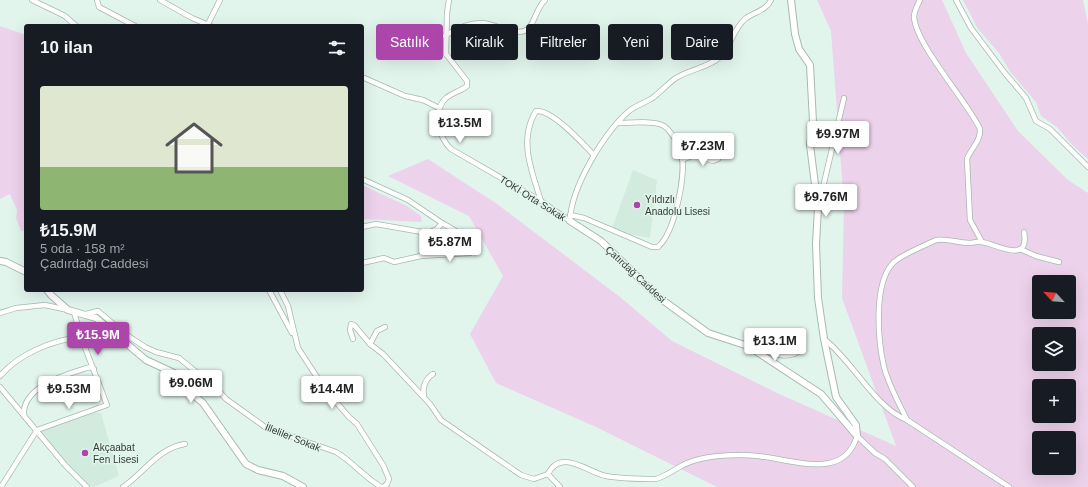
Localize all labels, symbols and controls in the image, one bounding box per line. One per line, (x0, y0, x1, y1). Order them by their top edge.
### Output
chip: Satılık (376, 24, 443, 60)
chip: Kiralık (451, 24, 518, 60)
chip: Filtreler (526, 24, 600, 60)
chip: Yeni (608, 24, 663, 60)
chip: Daire (671, 24, 733, 60)
icon: filters (326, 37, 348, 59)
text: 10 ilan (40, 38, 93, 57)
pin: ₺13.5M (427, 110, 493, 144)
icon: home (158, 112, 230, 184)
text: ₺13.5M (438, 115, 482, 130)
pin: ₺9.97M (805, 121, 871, 155)
text: ₺9.97M (816, 126, 860, 141)
pin: ₺7.23M (670, 133, 736, 167)
text: ₺7.23M (681, 138, 725, 153)
street label: TOKİ Orta Sokak (498, 173, 569, 224)
pin: ₺9.76M (793, 184, 859, 218)
text: ₺9.76M (804, 189, 848, 204)
place label: Yıldızlı Anadolu Lisesi (645, 194, 710, 217)
marker: Yıldızlı Anadolu Lisesi (632, 200, 642, 210)
text: ₺15.9M (40, 221, 97, 240)
pin: ₺5.87M (417, 229, 483, 263)
text: ₺5.87M (428, 234, 472, 249)
text: 5 oda · 158 m² (40, 241, 125, 256)
street label: Çatırdağ Caddesi (603, 244, 668, 305)
text: Çadırdağı Caddesi (40, 256, 148, 271)
north arrow (1032, 275, 1076, 319)
map controls (1032, 275, 1076, 475)
pin: ₺15.9M (65, 322, 131, 356)
text: ₺15.9M (76, 327, 120, 342)
button: layers (1032, 327, 1076, 371)
pin: ₺13.1M (742, 328, 808, 362)
text: ₺13.1M (753, 333, 797, 348)
pin: ₺9.06M (158, 370, 224, 404)
text: ₺9.06M (169, 375, 213, 390)
pin: ₺9.53M (36, 376, 102, 410)
pin: ₺14.4M (299, 376, 365, 410)
button: + (1032, 379, 1076, 423)
text: ₺9.53M (47, 381, 91, 396)
text: ₺14.4M (310, 381, 354, 396)
street label: İlleliler Sokak (263, 420, 323, 454)
button: − (1032, 431, 1076, 475)
place label: Akçaabat Fen Lisesi (93, 442, 139, 465)
marker: Akçaabat Fen Lisesi (80, 448, 90, 458)

